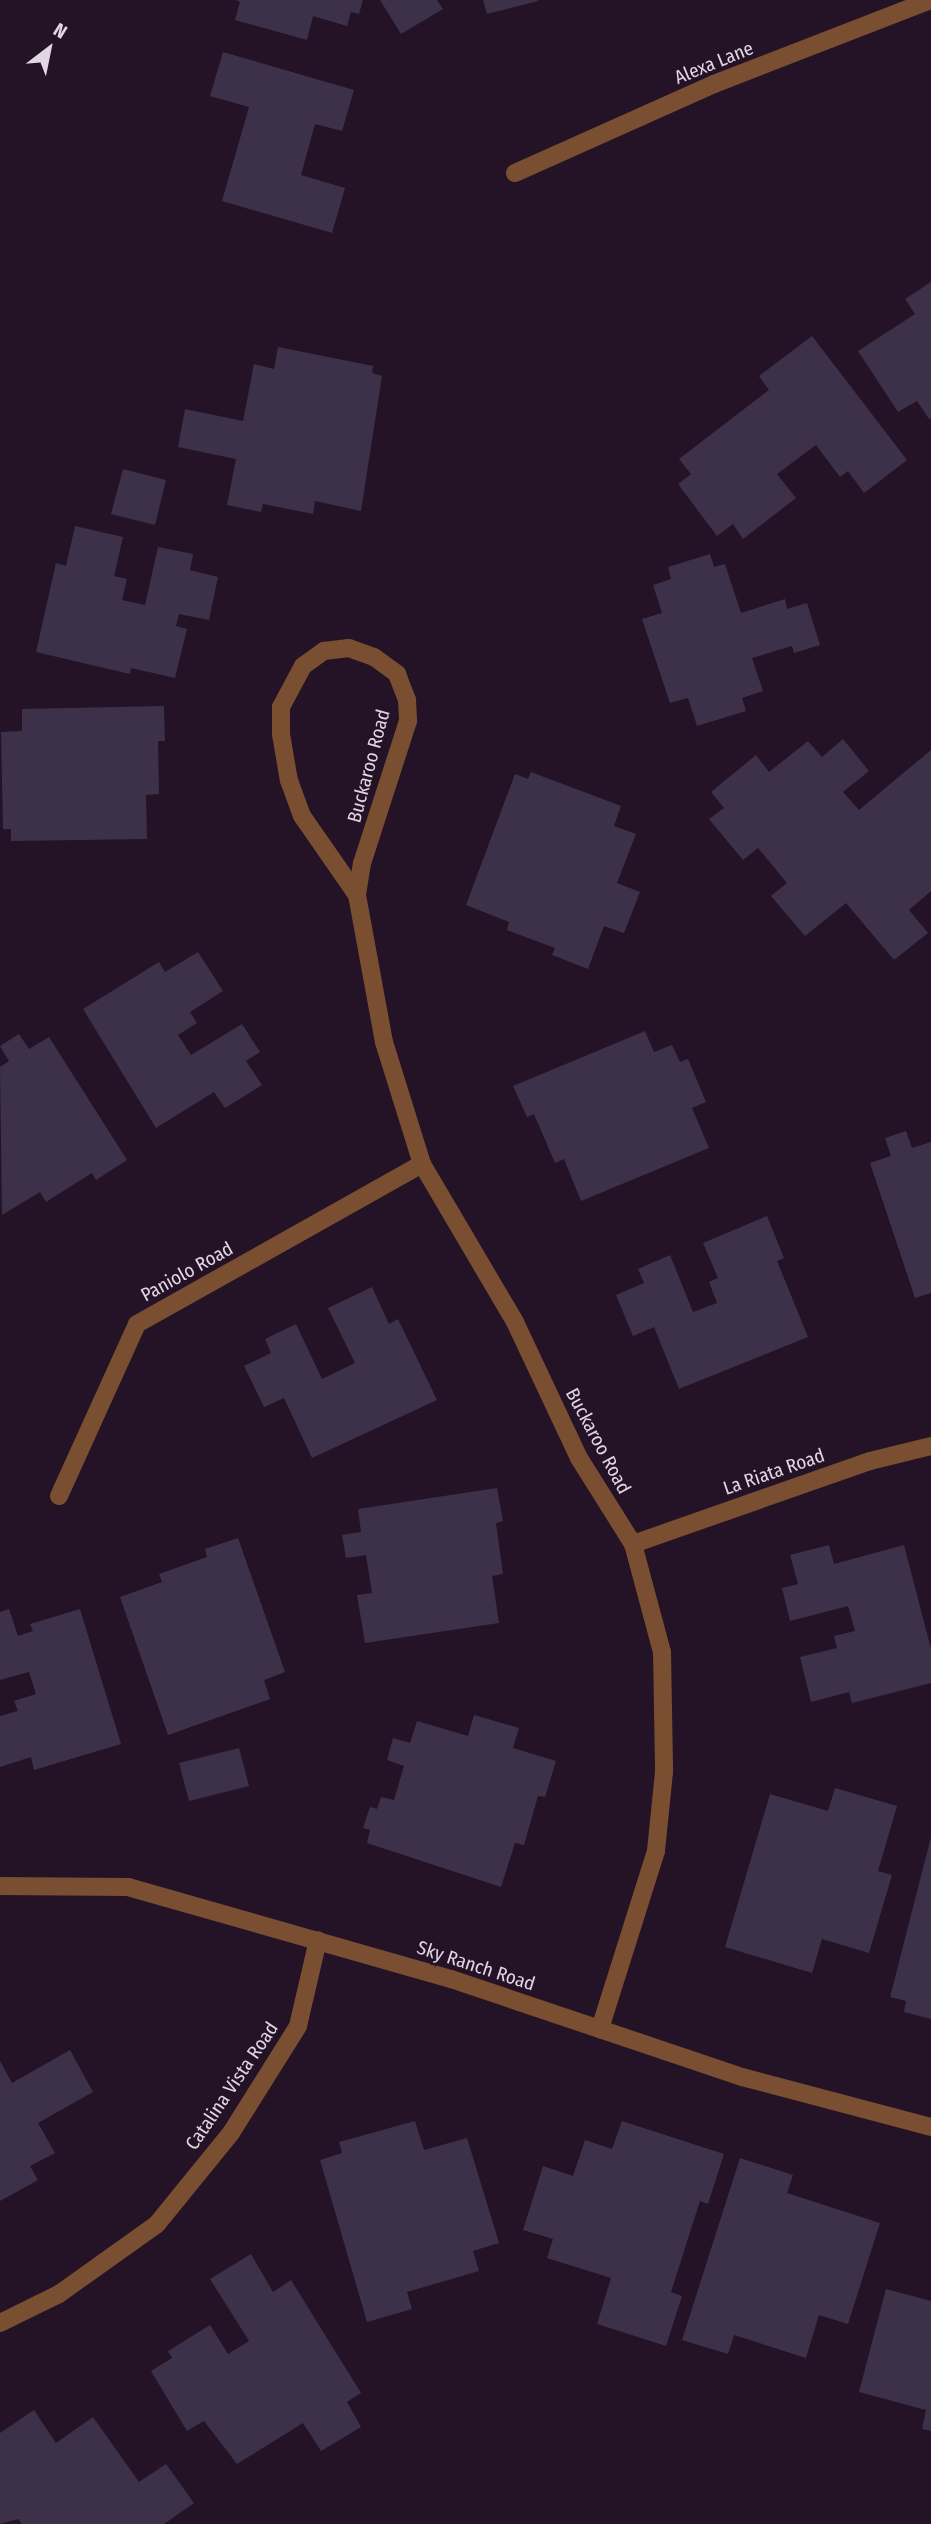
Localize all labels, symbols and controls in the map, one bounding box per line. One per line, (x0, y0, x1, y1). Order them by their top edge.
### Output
north arrow (14, 14, 84, 84)
text: N (49, 18, 71, 44)
street label: Alexa Lane (671, 37, 757, 89)
street label: Buckaroo Road (343, 707, 395, 825)
street label: Paniolo Road (137, 1237, 237, 1307)
street label: Buckaroo Road (561, 1384, 635, 1498)
street label: La Riata Road (720, 1444, 828, 1500)
street label: Sky Ranch Road (414, 1936, 538, 1996)
street label: Catalina Vista Road (181, 2018, 283, 2154)

